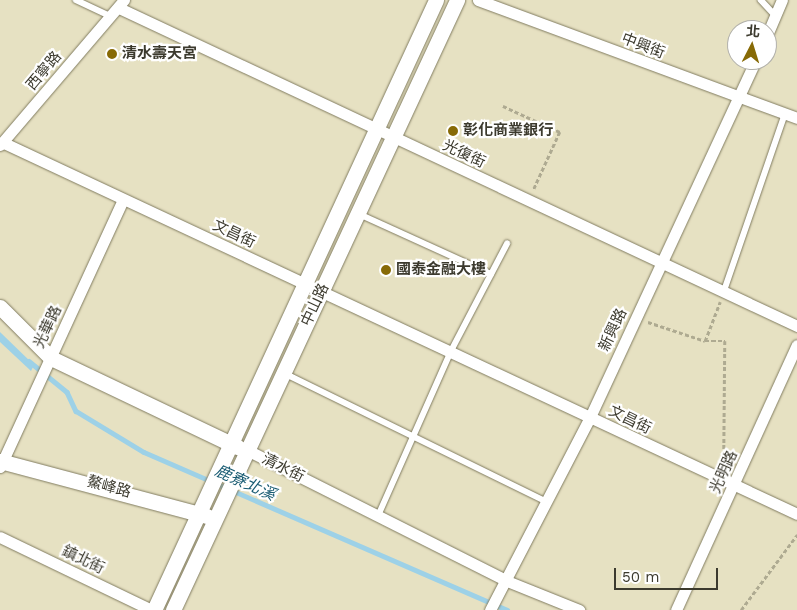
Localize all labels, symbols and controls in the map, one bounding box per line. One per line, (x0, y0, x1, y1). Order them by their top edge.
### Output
north arrow (727, 20, 777, 70)
text: 北 (746, 22, 761, 40)
street label: 中興街 (619, 30, 667, 62)
place label: 清水壽天宮 (122, 45, 197, 63)
street label: 西寧路 (23, 48, 65, 94)
marker: 清水壽天宮 (106, 48, 118, 60)
place label: 彰化商業銀行 (463, 122, 553, 140)
marker: 彰化商業銀行 (447, 125, 459, 137)
street label: 光復街 (440, 136, 488, 172)
street label: 文昌街 (210, 216, 258, 252)
place label: 國泰金融大樓 (396, 261, 486, 279)
marker: 國泰金融大樓 (380, 264, 392, 276)
street label: 中山路 (297, 281, 333, 329)
street label: 光華路 (30, 303, 66, 351)
street label: 新興路 (595, 306, 631, 354)
street label: 文昌街 (606, 402, 654, 438)
street label: 光明路 (707, 448, 741, 496)
street label: 清水街 (259, 450, 307, 486)
water label: 鹿寮北溪 (212, 461, 278, 505)
street label: 鰲峰路 (85, 472, 133, 502)
street label: 鎮北街 (59, 542, 107, 578)
scale bar (617, 558, 721, 590)
text: 50 m (622, 568, 659, 586)

